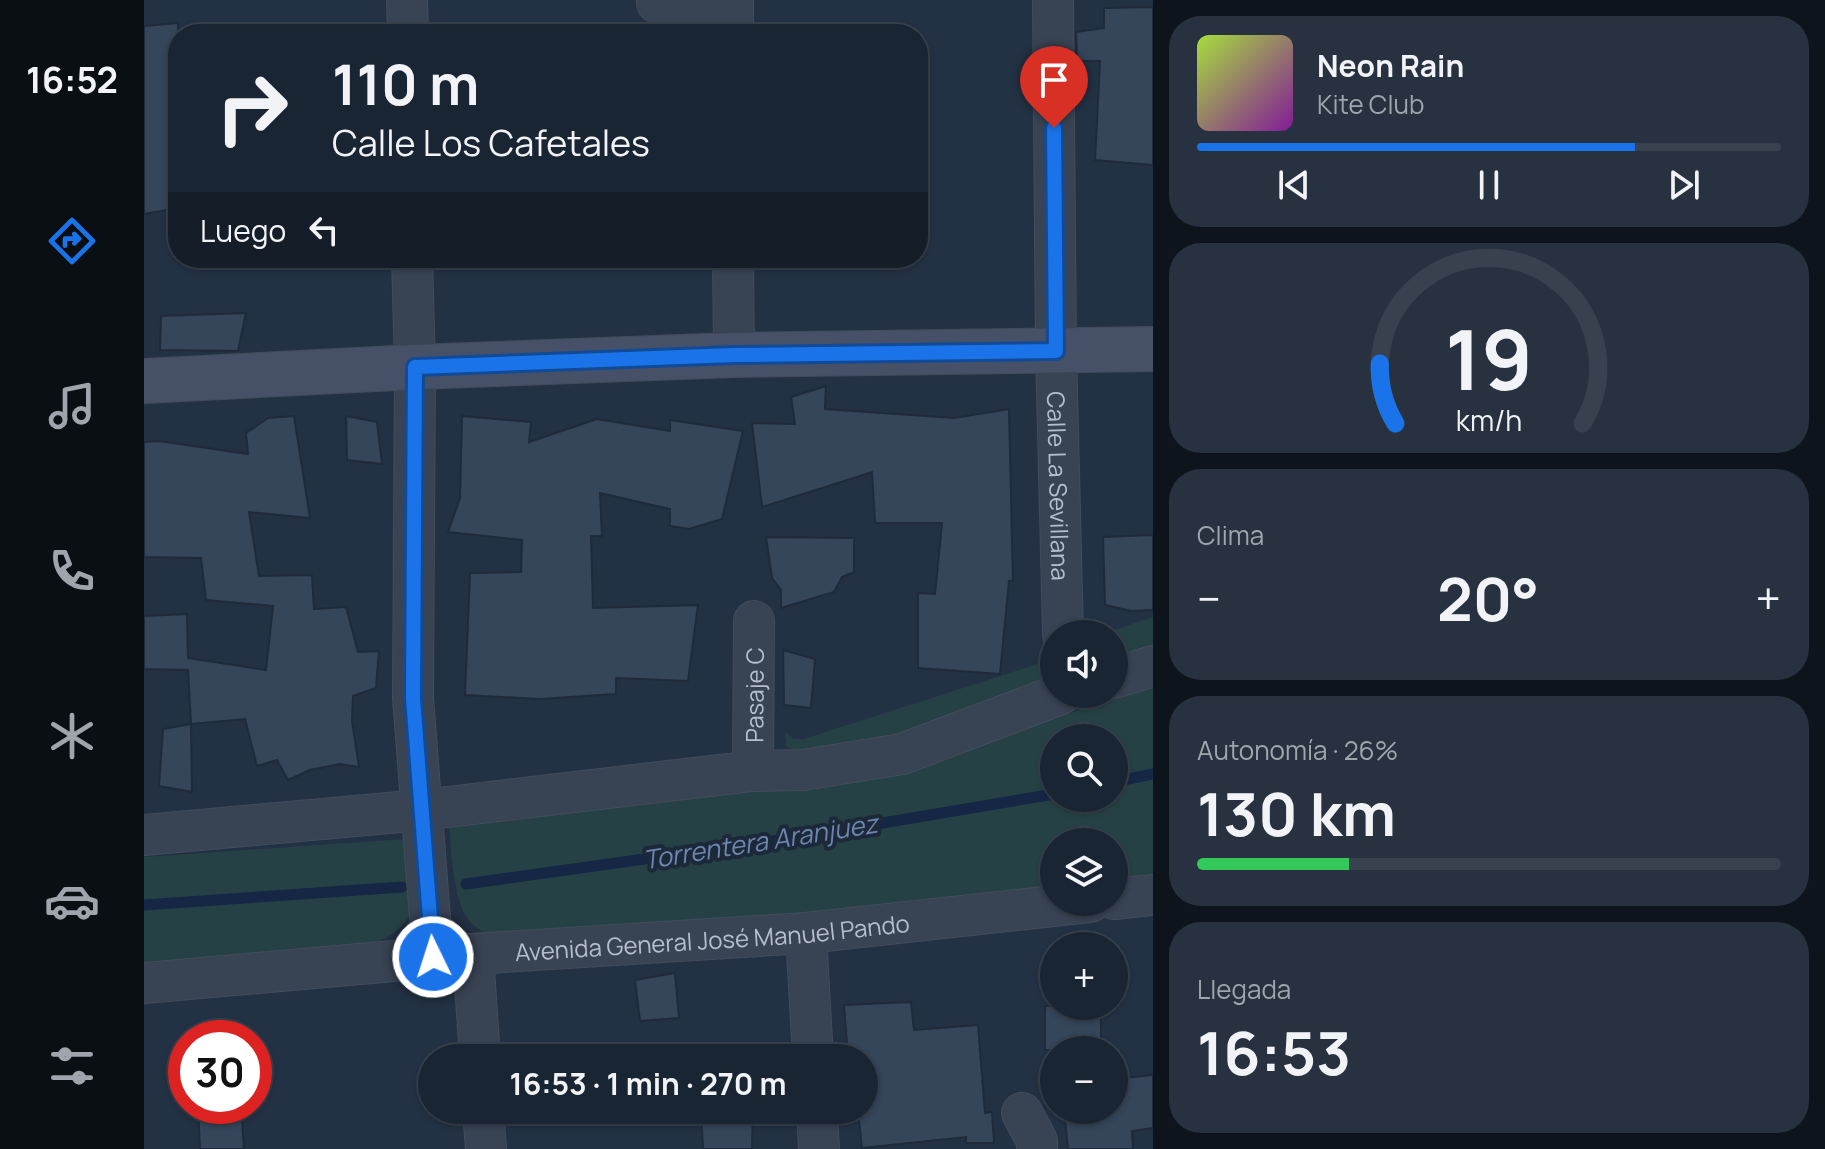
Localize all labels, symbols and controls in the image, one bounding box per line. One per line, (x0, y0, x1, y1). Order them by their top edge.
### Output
text: 110 m (332, 45, 479, 122)
text: Neon Rain (1317, 45, 1464, 86)
pin (1020, 46, 1088, 128)
text: 16:52 (26, 55, 118, 104)
icon: right (200, 56, 304, 160)
icon: arrive (1032, 58, 1076, 102)
text: Kite Club (1317, 86, 1424, 122)
text: Calle Los Cafetales (332, 118, 650, 167)
icon: previous (1272, 163, 1316, 207)
icon: pause (1467, 163, 1511, 207)
icon: next (1662, 163, 1706, 207)
icon: left (302, 208, 346, 252)
text: Luego (200, 210, 286, 251)
icon: directions (44, 213, 100, 269)
text: 19 (1445, 300, 1533, 414)
icon: music (44, 378, 100, 434)
street label: Calle La Sevillana (1041, 391, 1078, 581)
text: km/h (1456, 401, 1522, 440)
text: Clima (1197, 517, 1264, 553)
icon: phone (44, 543, 100, 599)
text: 20° (1437, 557, 1539, 639)
text: − (1197, 568, 1221, 628)
text: + (1756, 568, 1781, 628)
map controls (1040, 620, 1128, 1124)
button: sound (1040, 620, 1128, 708)
street label: Pasaje C (737, 647, 770, 743)
icon: climate (44, 708, 100, 764)
button: search (1040, 724, 1128, 812)
text: Autonomía · 26% (1197, 732, 1398, 768)
text: 130 km (1197, 772, 1396, 854)
water label: Torrentera Aranjuez (640, 804, 883, 877)
button: layers (1040, 828, 1128, 916)
icon: car (44, 873, 100, 929)
street label: Avenida General José Manuel Pando (514, 905, 911, 968)
position arrow (391, 915, 475, 999)
button: + (1040, 932, 1128, 1020)
text: Llegada (1197, 971, 1291, 1007)
text: 16:53 (1197, 1011, 1351, 1093)
speed limit sign: 30 (168, 1020, 272, 1124)
button: − (1040, 1036, 1128, 1124)
icon: filters (44, 1038, 100, 1094)
text: 16:53 · 1 min · 270 m (510, 1063, 786, 1104)

